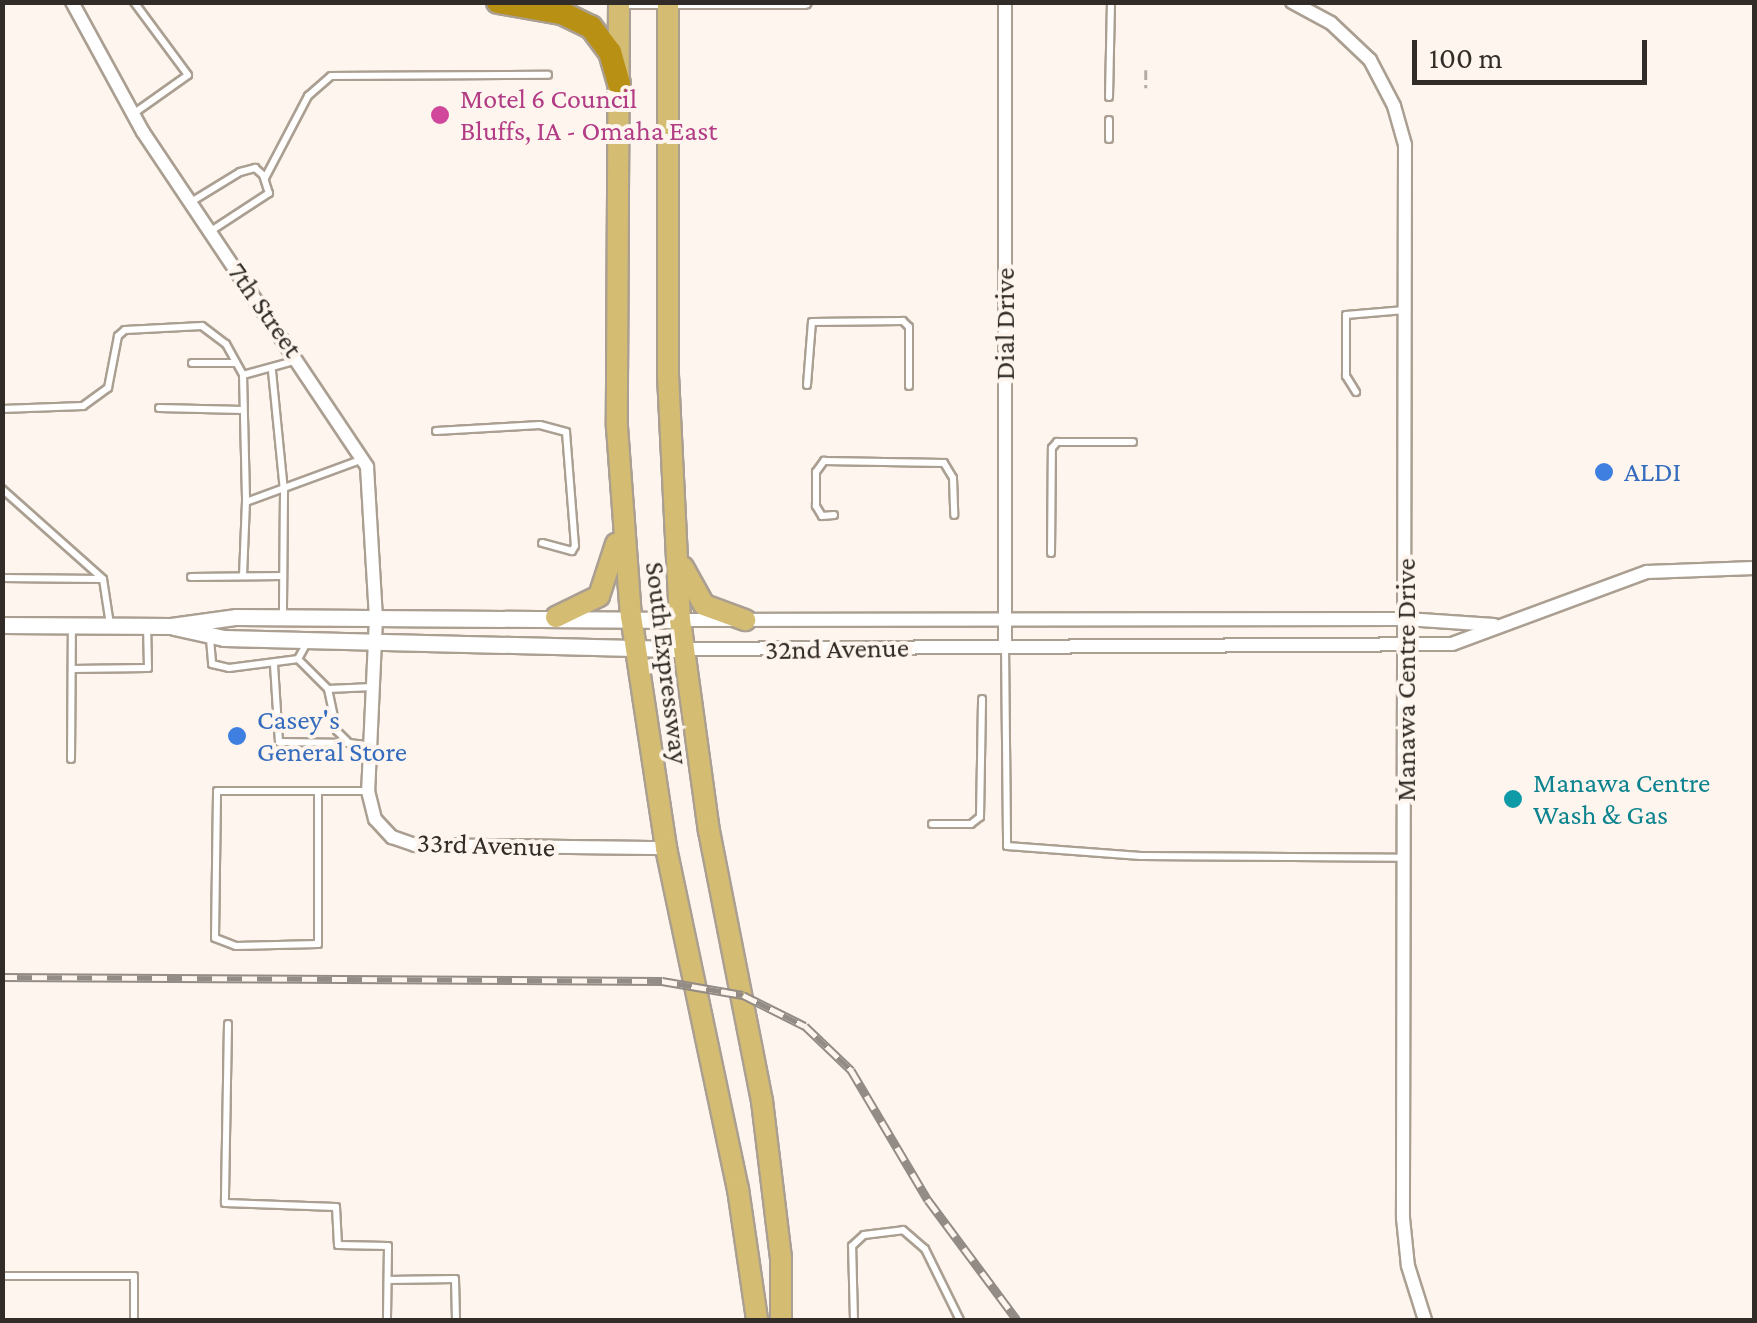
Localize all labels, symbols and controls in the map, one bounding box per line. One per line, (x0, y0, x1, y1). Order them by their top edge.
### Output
scale bar (1417, 20, 1652, 82)
text: 100 m (1429, 41, 1503, 74)
place label: Motel 6 Council Bluffs, IA - Omaha East (460, 82, 717, 148)
marker: Motel 6 Council Bluffs, IA - Omaha East (429, 104, 451, 126)
street label: 7th Street (220, 256, 310, 364)
street label: Dial Drive (988, 268, 1022, 380)
place label: ALDI (1624, 455, 1681, 489)
marker: ALDI (1593, 461, 1615, 483)
street label: Manawa Centre Drive (1389, 558, 1423, 802)
street label: South Expressway (638, 560, 696, 766)
street label: 32nd Avenue (765, 631, 909, 667)
place label: Casey's General Store (257, 703, 407, 769)
marker: Casey's General Store (226, 725, 248, 747)
place label: Manawa Centre Wash & Gas (1533, 766, 1710, 832)
marker: Manawa Centre Wash & Gas (1502, 788, 1524, 810)
street label: 33rd Avenue (416, 826, 556, 864)

